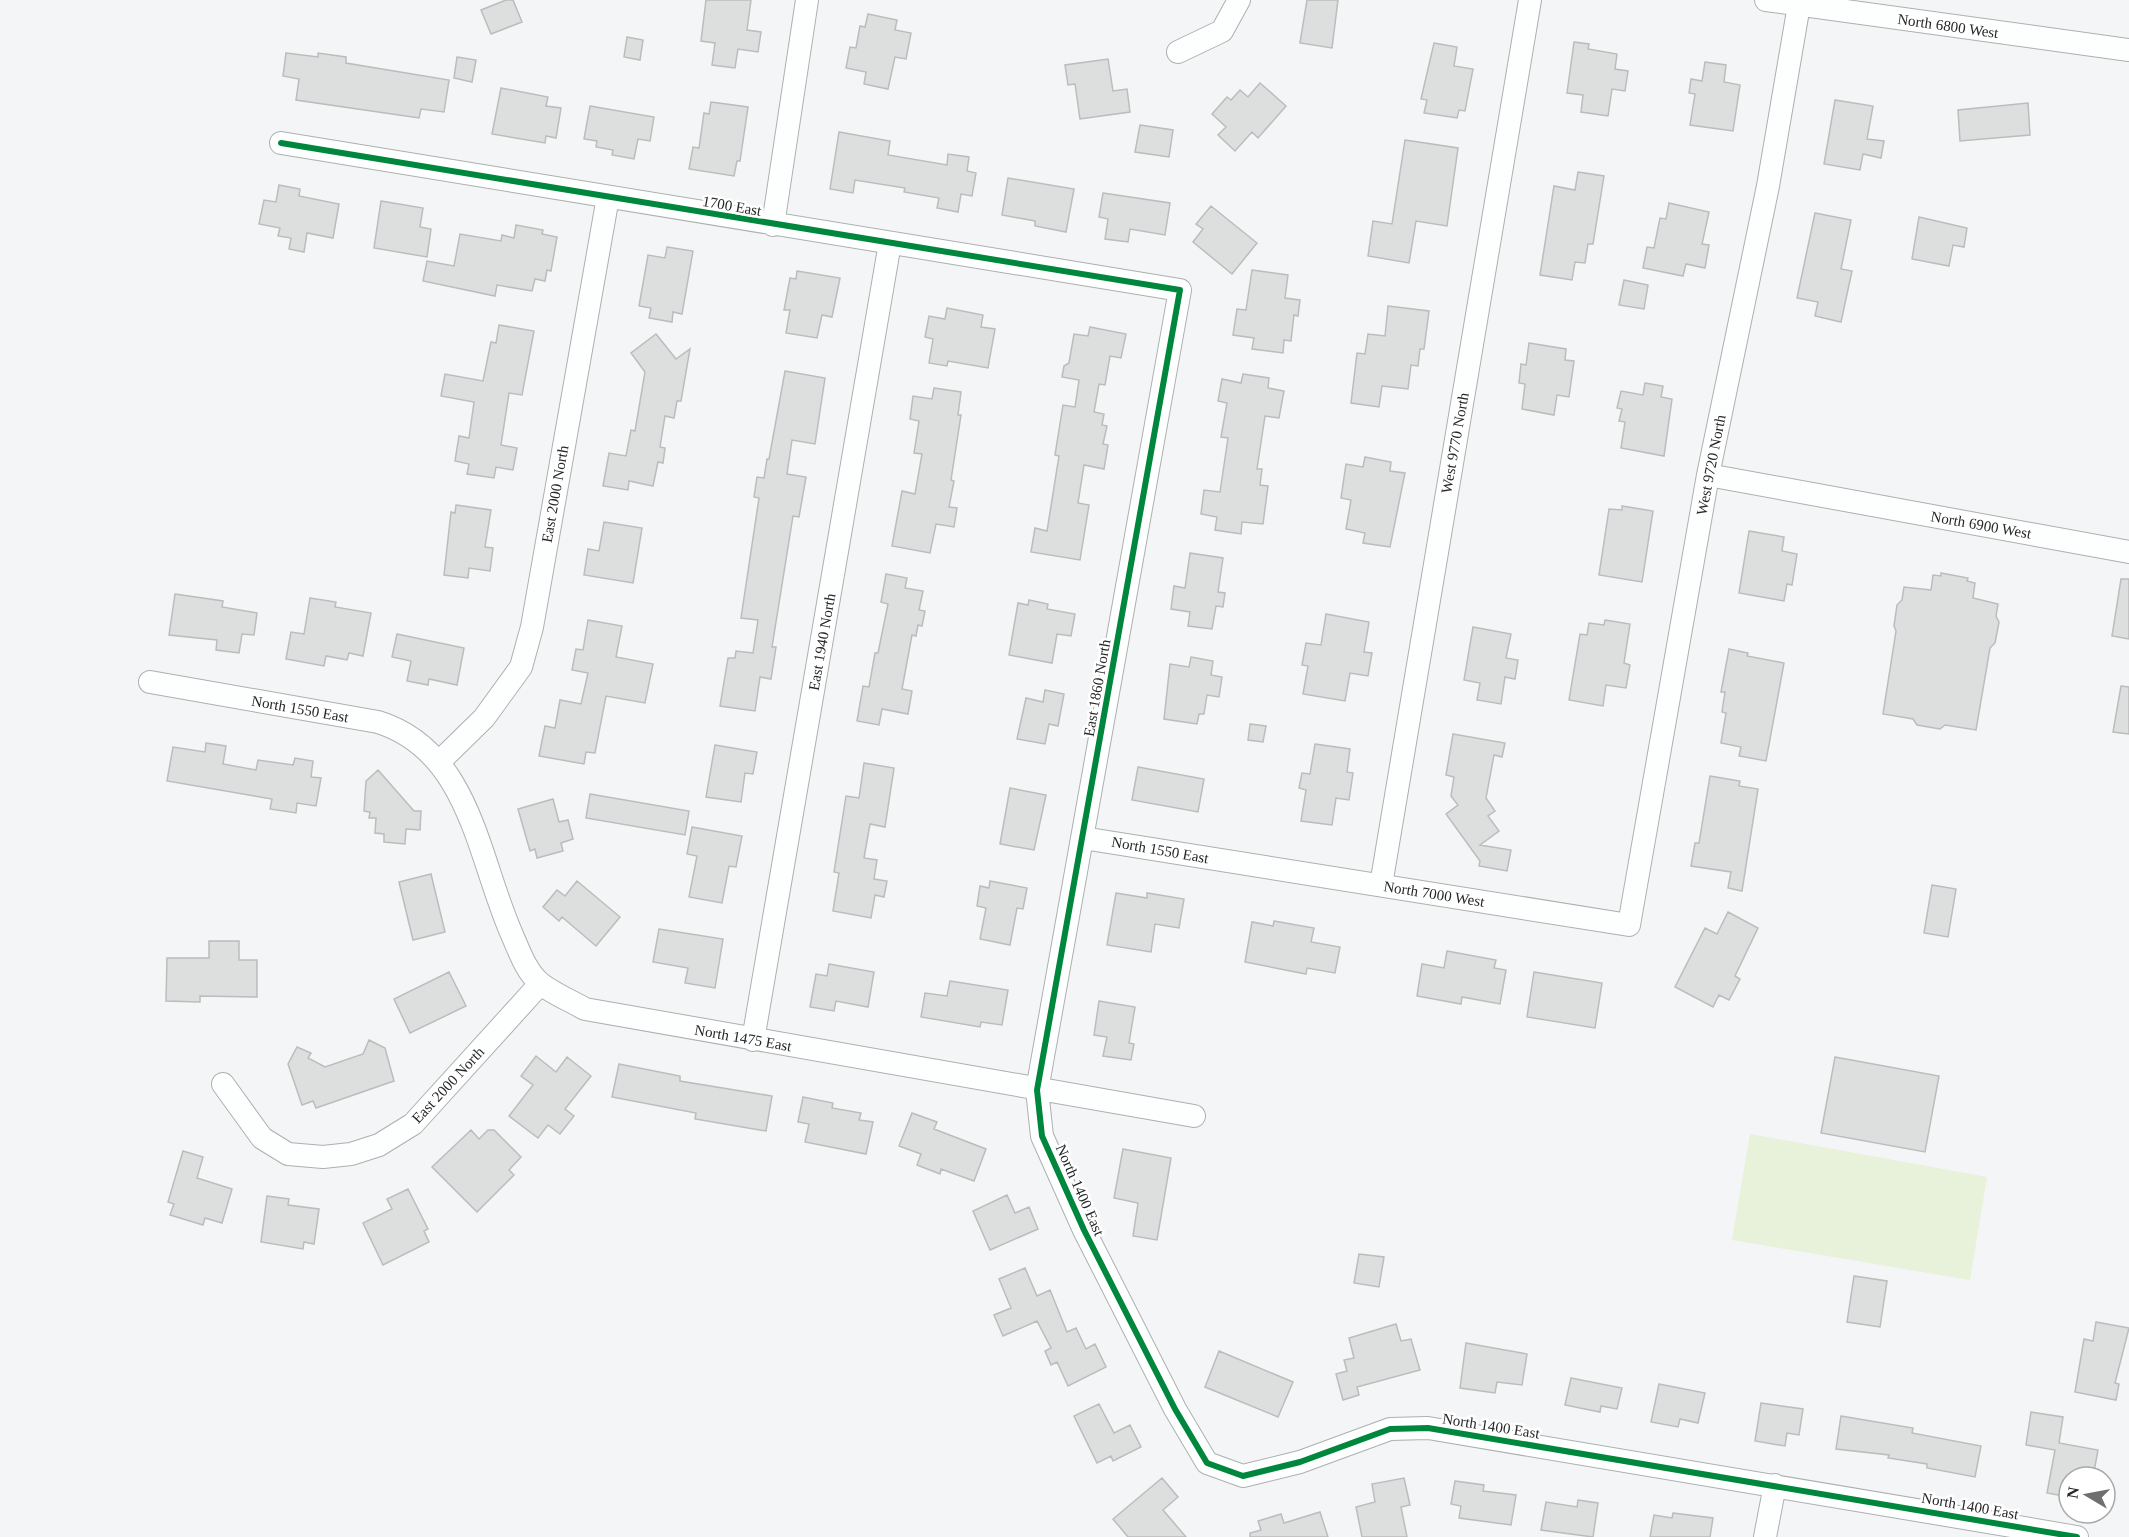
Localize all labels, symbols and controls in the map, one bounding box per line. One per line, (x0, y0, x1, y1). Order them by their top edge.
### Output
street label: North 6800 West (1896, 11, 2000, 41)
street label: 1700 East (701, 193, 764, 219)
street label: West 9770 North (1438, 391, 1472, 495)
street label: West 9720 North (1693, 413, 1729, 517)
street label: East 2000 North (539, 444, 572, 544)
street label: North 6900 West (1929, 508, 2033, 542)
street label: East 1940 North (806, 592, 839, 692)
street label: East 1860 North (1081, 638, 1114, 738)
street label: North 1550 East (250, 693, 351, 726)
street label: North 1550 East (1110, 834, 1211, 867)
street label: North 7000 West (1382, 878, 1486, 910)
street label: North 1475 East (693, 1022, 794, 1055)
street label: East 2000 North (409, 1043, 488, 1126)
street label: North 1400 East (1053, 1142, 1108, 1239)
street label: North 1400 East (1441, 1410, 1542, 1442)
north arrow (2057, 1465, 2117, 1525)
text: N (2063, 1485, 2082, 1500)
street label: North 1400 East (1920, 1490, 2021, 1523)

